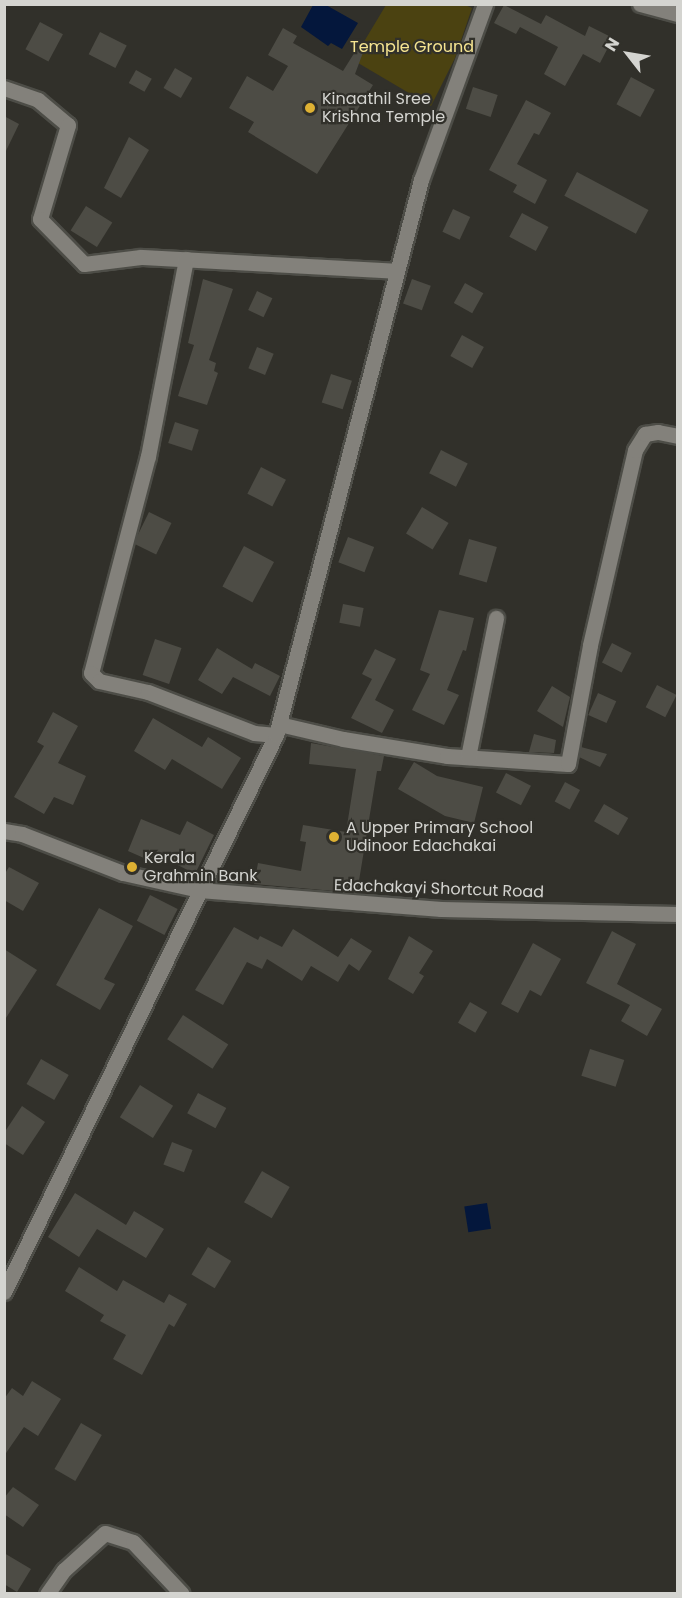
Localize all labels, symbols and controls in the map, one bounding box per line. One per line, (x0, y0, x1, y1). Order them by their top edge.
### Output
north arrow (598, 24, 658, 84)
text: N (599, 33, 625, 56)
park label: Temple Ground (350, 37, 474, 57)
place label: Kinaathil Sree Krishna Temple (322, 89, 445, 127)
marker: Kinaathil Sree Krishna Temple (303, 101, 317, 115)
place label: A Upper Primary School Udinoor Edachakai (346, 818, 533, 856)
marker: A Upper Primary School Udinoor Edachakai (327, 830, 341, 844)
place label: Kerala Grahmin Bank (144, 848, 258, 886)
marker: Kerala Grahmin Bank (125, 860, 139, 874)
street label: Edachakayi Shortcut Road (334, 876, 544, 902)

